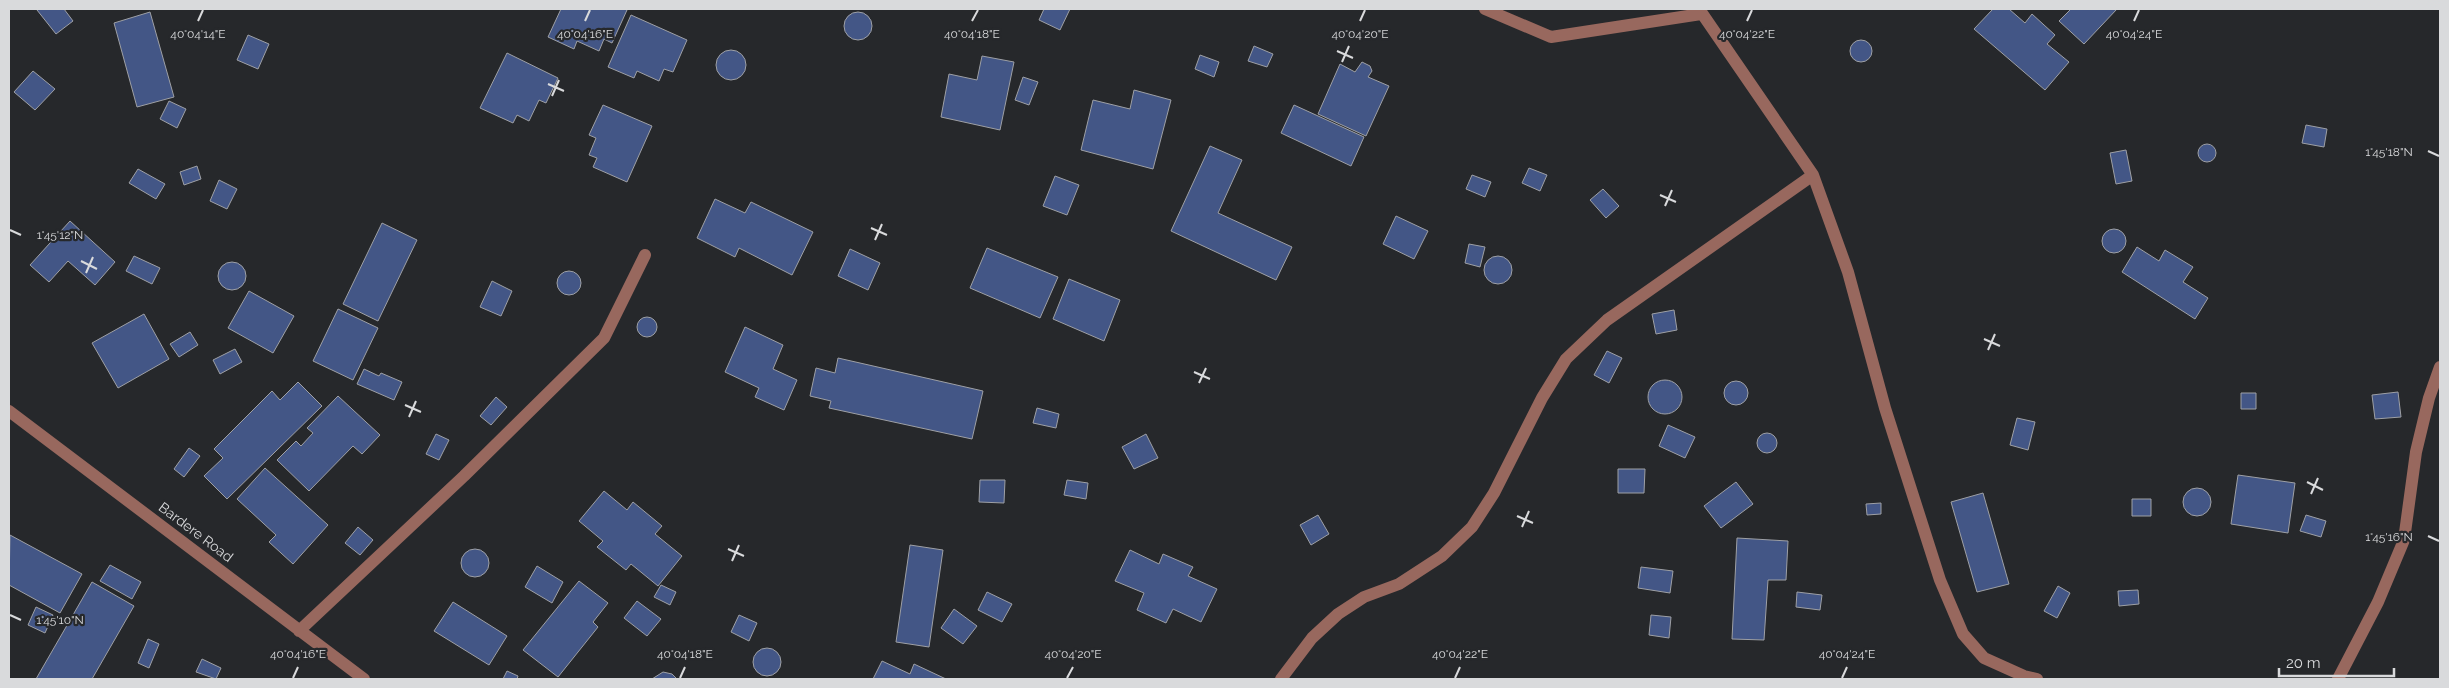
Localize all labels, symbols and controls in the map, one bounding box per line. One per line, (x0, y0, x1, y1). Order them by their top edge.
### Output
text: 40°04'14"E (170, 27, 226, 41)
text: 40°04'16"E (557, 27, 613, 41)
text: 40°04'18"E (944, 27, 1000, 41)
text: 40°04'20"E (1331, 27, 1389, 41)
text: 40°04'22"E (1719, 27, 1775, 41)
text: 40°04'24"E (2106, 27, 2162, 41)
text: 1°45'18"N (2365, 145, 2413, 159)
text: 1°45'12"N (37, 228, 83, 242)
street label: Bardere Road (156, 499, 236, 565)
text: 1°45'16"N (2365, 530, 2413, 544)
text: 1°45'10"N (36, 613, 84, 627)
scale bar (2279, 646, 2394, 678)
text: 40°04'16"E (270, 647, 326, 661)
text: 40°04'18"E (657, 647, 713, 661)
text: 40°04'20"E (1044, 647, 1102, 661)
text: 40°04'22"E (1432, 647, 1488, 661)
text: 40°04'24"E (1819, 647, 1875, 661)
text: 20 m (2286, 654, 2321, 672)

